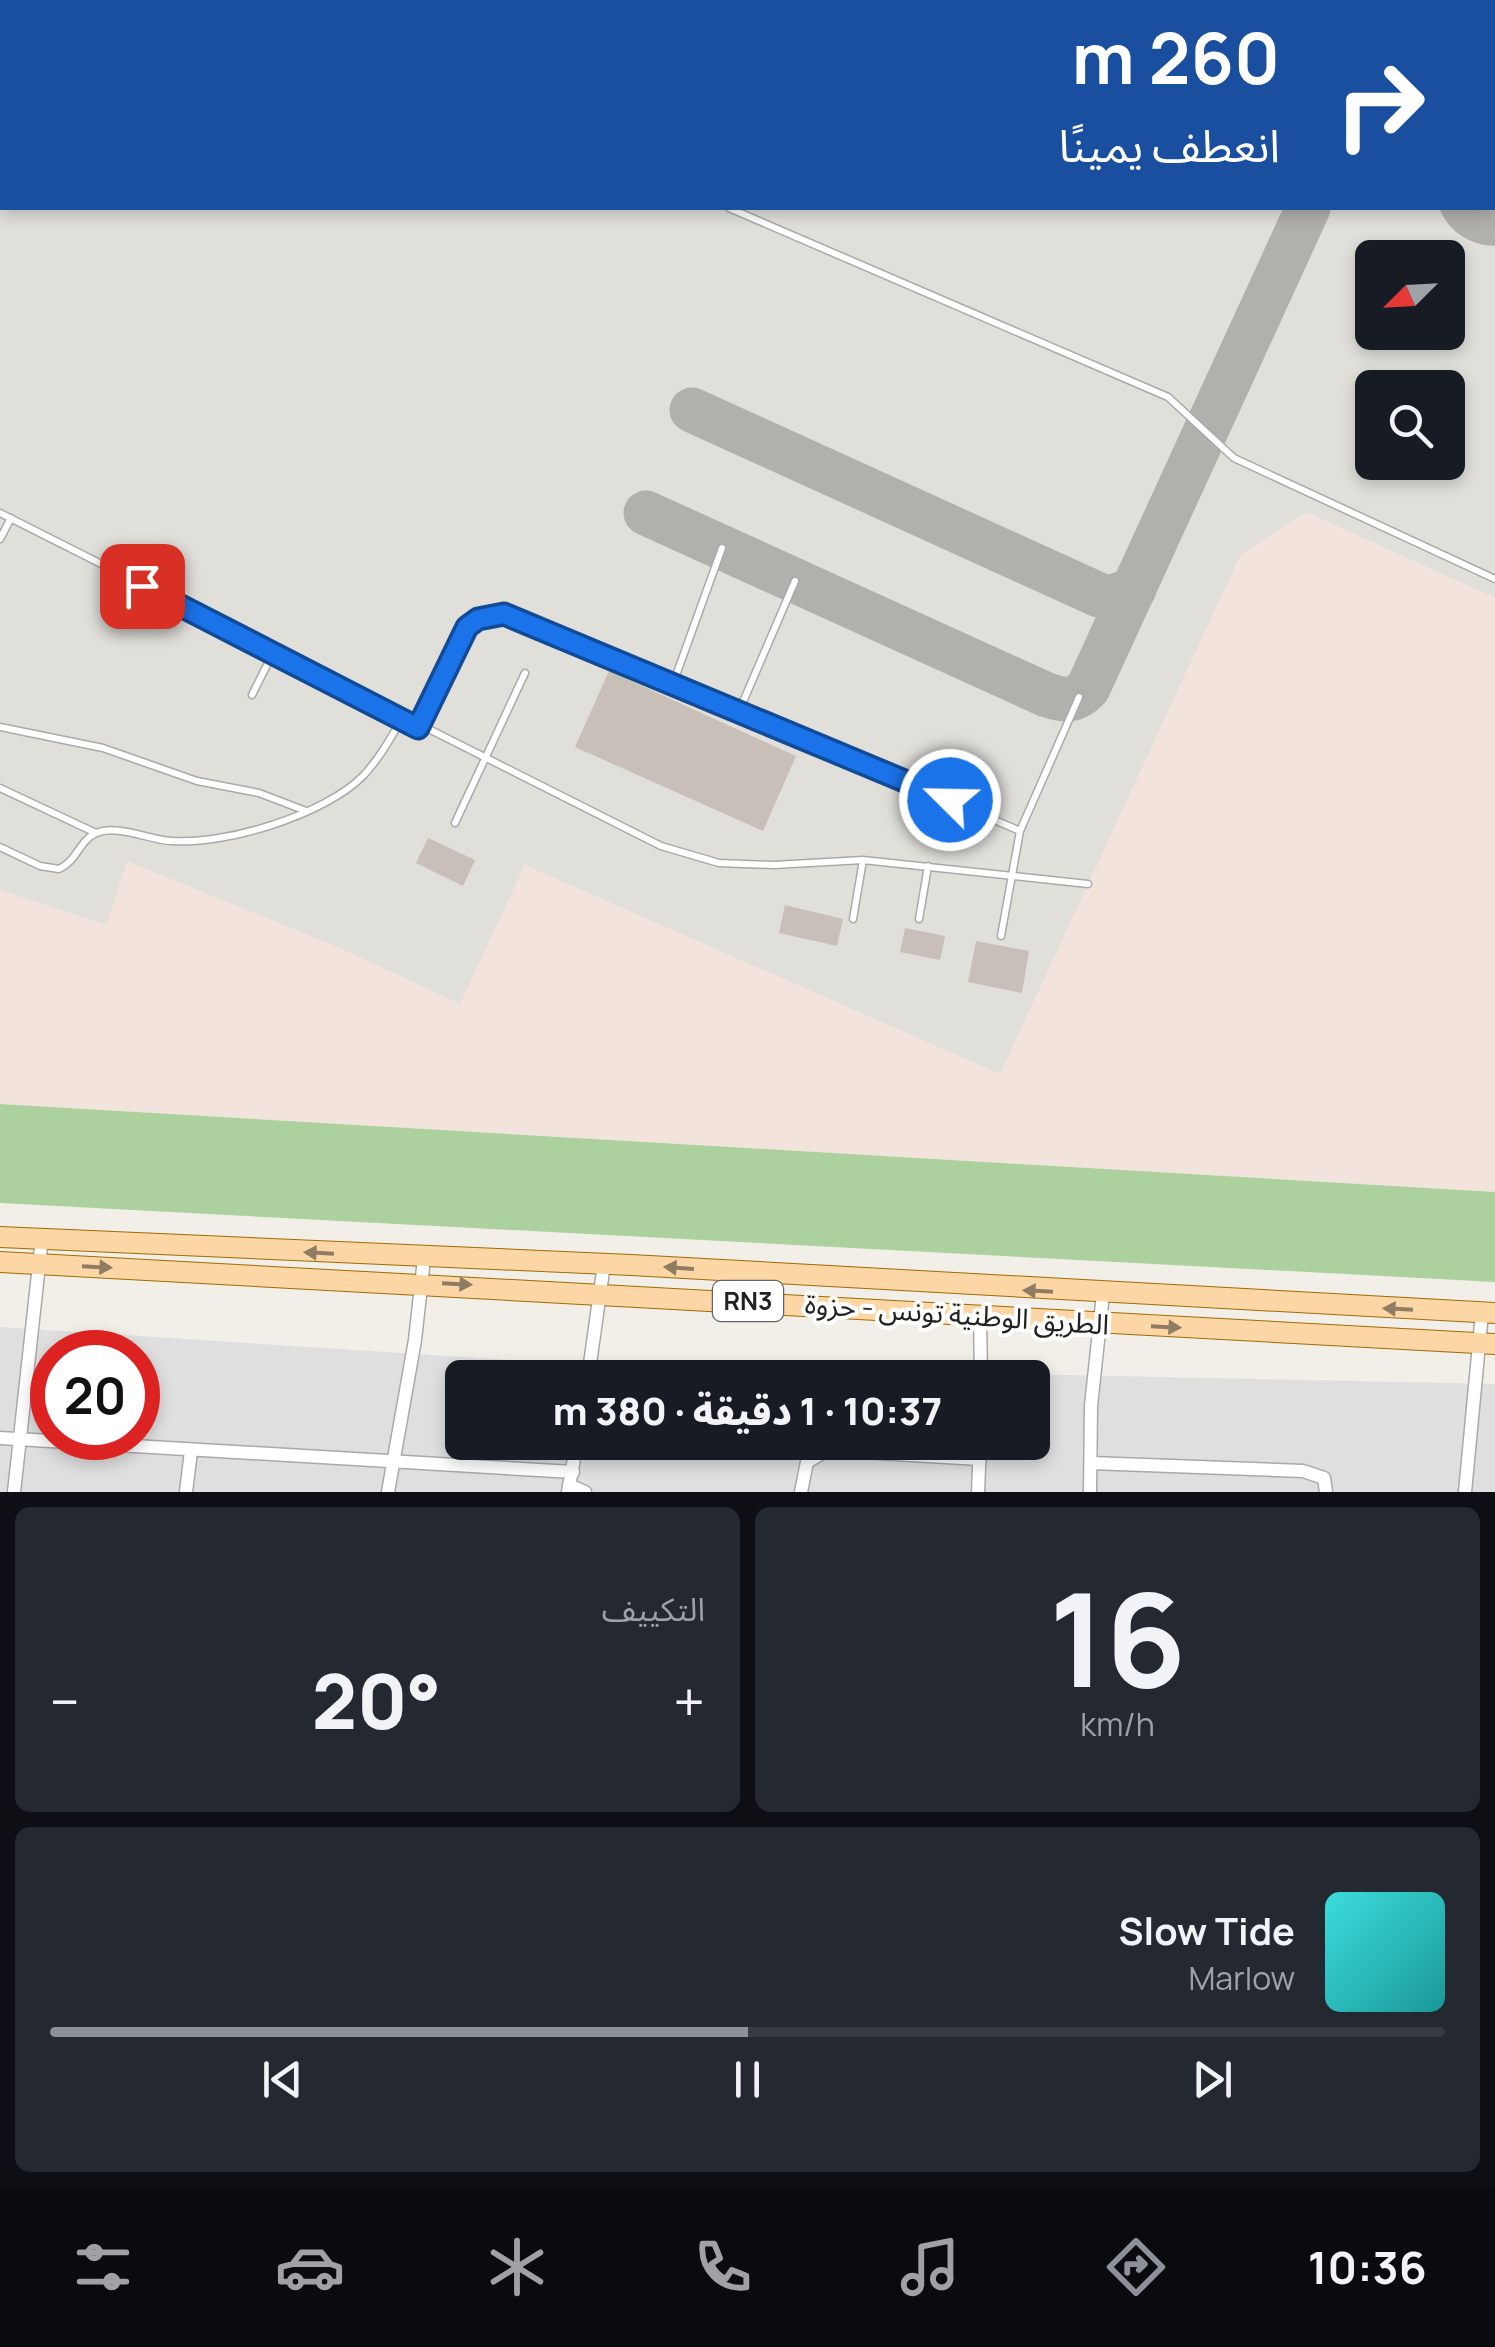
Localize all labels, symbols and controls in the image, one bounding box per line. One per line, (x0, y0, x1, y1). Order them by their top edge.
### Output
text: 260 m (1072, 9, 1280, 105)
icon: right (1315, 40, 1445, 170)
text: انعطف يمينًا (1059, 114, 1280, 176)
north arrow (1355, 240, 1465, 350)
map controls (1355, 240, 1465, 480)
button: search (1355, 370, 1465, 480)
pin (100, 544, 185, 629)
icon: arrive (115, 559, 170, 614)
position arrow (898, 748, 1002, 852)
one-way arrow (303, 1245, 335, 1261)
one-way arrow (82, 1259, 114, 1275)
one-way arrow (662, 1260, 694, 1276)
one-way arrow (441, 1276, 473, 1292)
road number: RN3 (713, 1281, 783, 1321)
street label: الطريق الوطنية تونس - حزوة (804, 1283, 1111, 1343)
one-way arrow (1022, 1283, 1054, 1299)
one-way arrow (1381, 1300, 1413, 1316)
one-way arrow (1150, 1319, 1182, 1335)
speed limit sign: 20 (30, 1330, 160, 1460)
text: 10:37 · 1 دقيقة · 380 m (553, 1384, 942, 1436)
text: 16 (1049, 1548, 1186, 1726)
text: التكييف (602, 1587, 705, 1631)
text: 20° (312, 1649, 441, 1752)
text: − (50, 1663, 80, 1739)
text: + (673, 1663, 705, 1739)
text: km/h (1080, 1702, 1155, 1746)
text: Slow Tide (1119, 1904, 1295, 1956)
text: Marlow (1188, 1956, 1295, 2000)
icon: previous (255, 2052, 310, 2107)
icon: pause (720, 2052, 775, 2107)
icon: next (1185, 2052, 1240, 2107)
icon: filters (68, 2232, 138, 2302)
icon: car (275, 2232, 345, 2302)
icon: climate (482, 2232, 552, 2302)
icon: phone (688, 2232, 758, 2302)
icon: music (895, 2232, 965, 2302)
icon: directions (1101, 2232, 1171, 2302)
text: 10:36 (1308, 2236, 1427, 2298)

